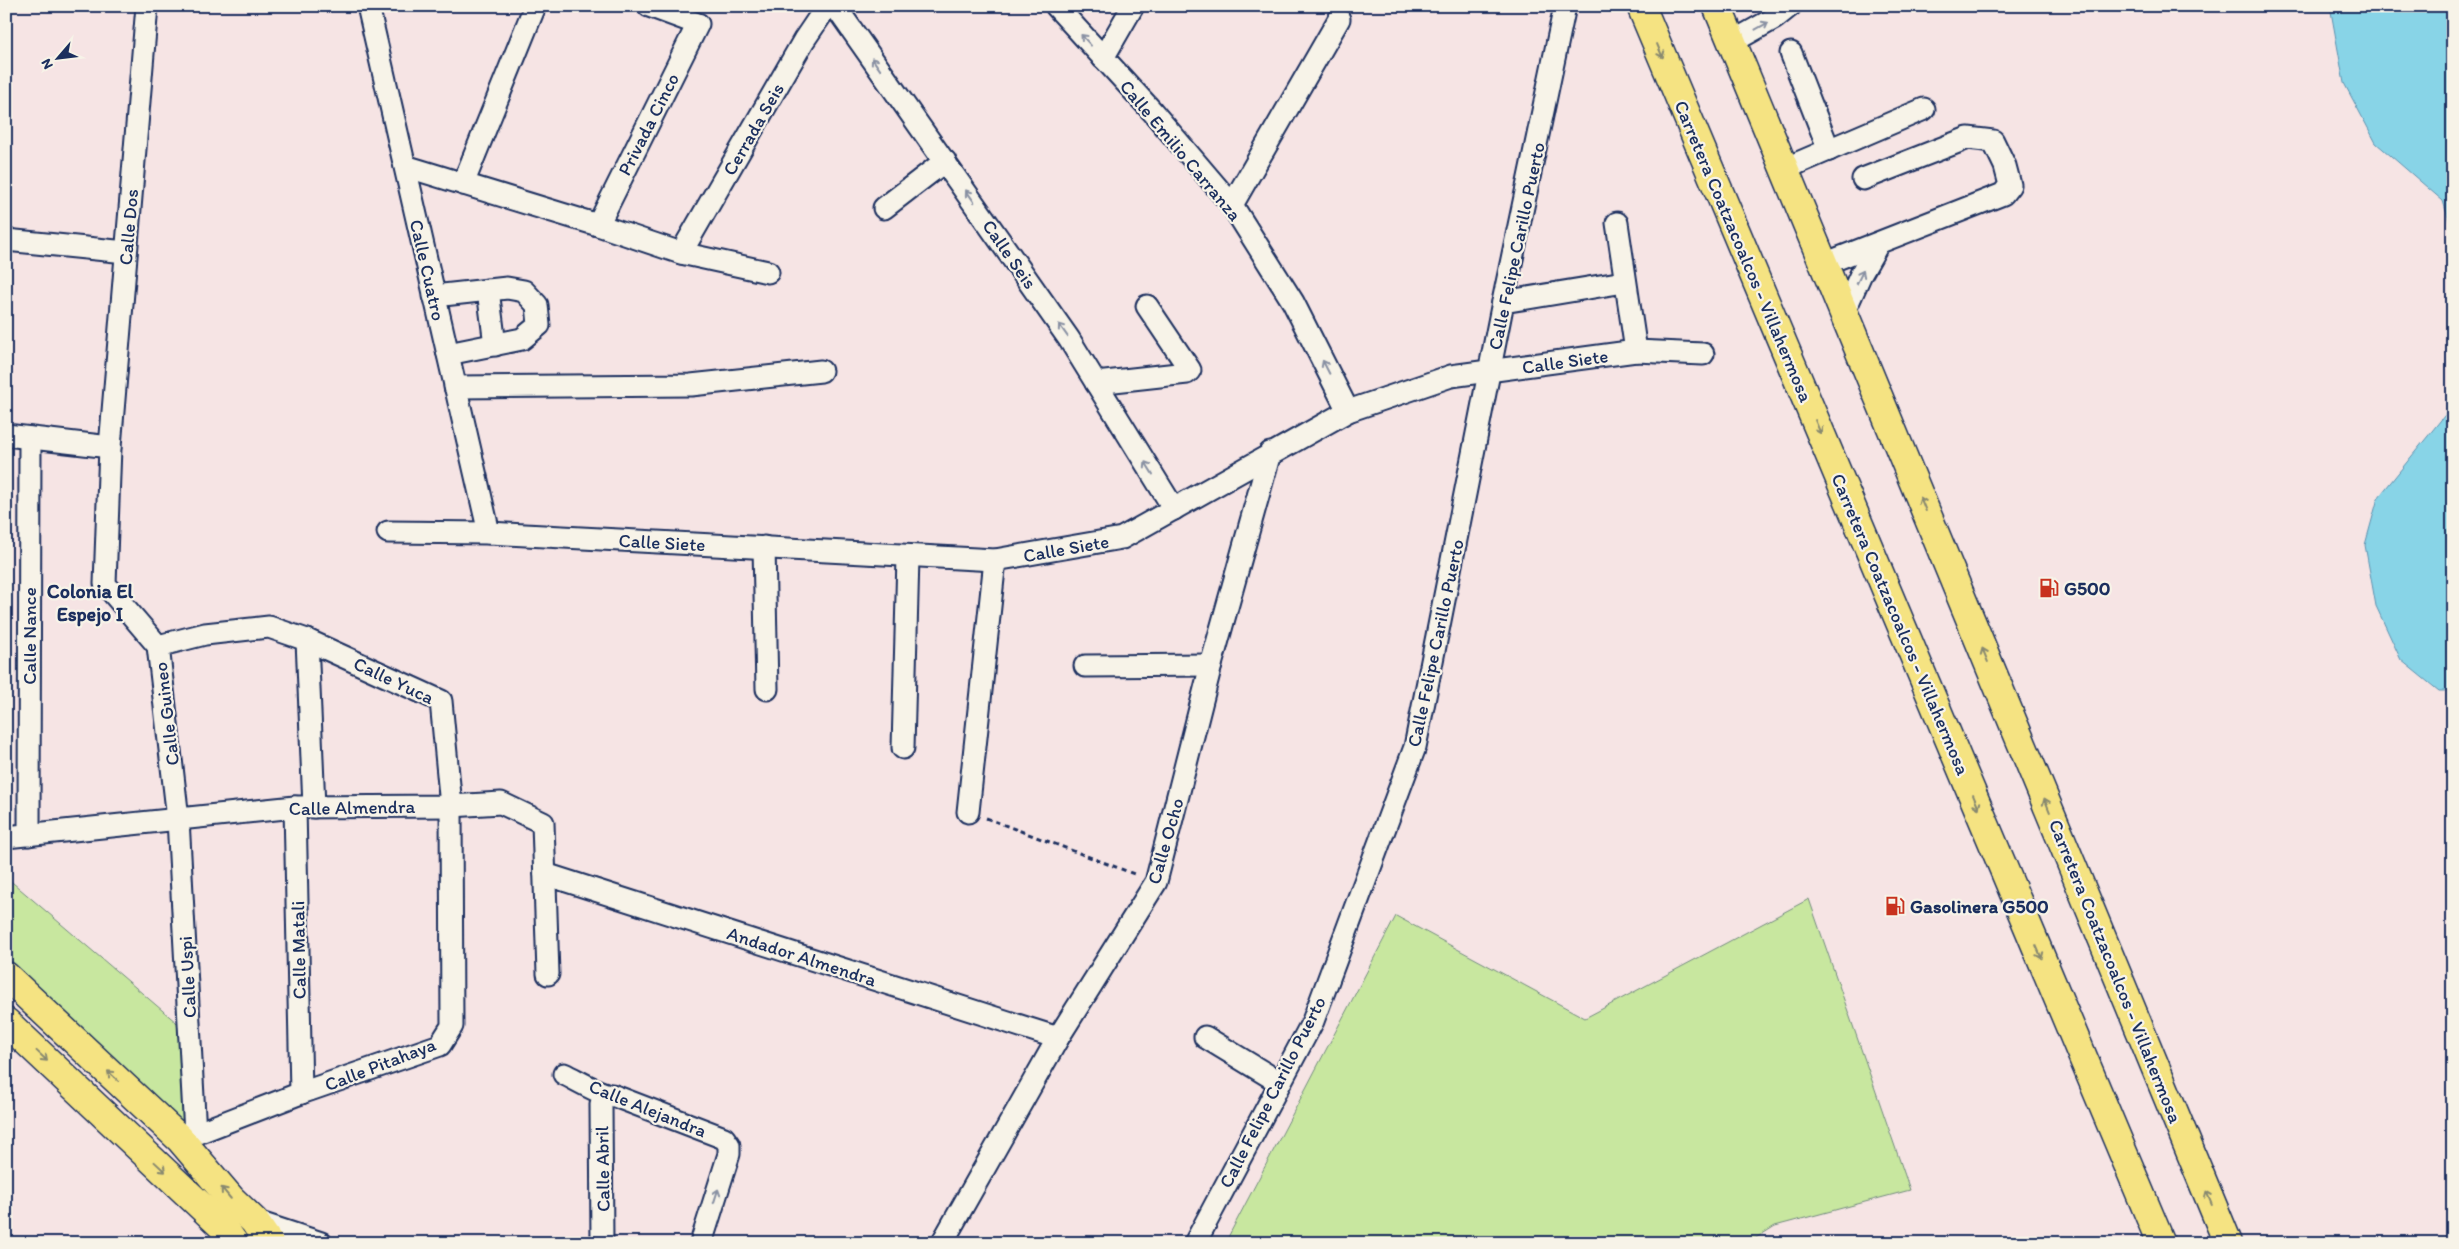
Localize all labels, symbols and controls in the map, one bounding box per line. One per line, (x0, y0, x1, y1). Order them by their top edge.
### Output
one-way arrow (1754, 21, 1769, 30)
north arrow (32, 32, 82, 82)
one-way arrow (1081, 34, 1092, 47)
one-way arrow (1655, 43, 1665, 58)
text: N (37, 56, 57, 72)
one-way arrow (871, 57, 881, 71)
street label: Privada Cinco (613, 69, 684, 179)
street label: Calle Emilio Carranza (1115, 75, 1246, 226)
street label: Cerrada Seis (718, 79, 789, 180)
street label: Carretera Coatzacoalcos - Villahermosa (1669, 97, 1818, 406)
street label: Calle Felipe Carillo Puerto (1483, 140, 1550, 352)
street label: Calle Dos (114, 188, 143, 266)
one-way arrow (965, 190, 975, 204)
street label: Calle Seis (977, 215, 1042, 293)
street label: Calle Cuatro (405, 217, 450, 323)
one-way arrow (1855, 270, 1865, 285)
one-way arrow (1058, 323, 1068, 337)
street label: Calle Siete (1520, 344, 1610, 379)
one-way arrow (1321, 360, 1330, 375)
one-way arrow (1813, 419, 1823, 434)
one-way arrow (1143, 461, 1153, 475)
street label: Carretera Coatzacoalcos - Villahermosa (1826, 470, 1975, 779)
one-way arrow (1918, 497, 1927, 512)
street label: Calle Siete (618, 529, 706, 556)
street label: Calle Siete (1021, 530, 1111, 567)
street label: Calle Felipe Carillo Puerto (1402, 537, 1469, 749)
fuel station icon: G500 (2038, 577, 2060, 599)
place label: G500 (2064, 577, 2111, 600)
district label: Colonia El Espejo I (47, 579, 133, 627)
street label: Calle Nance (18, 587, 41, 685)
one-way arrow (1980, 648, 1989, 663)
street label: Calle Yuca (350, 652, 438, 709)
street label: Calle Guineo (149, 661, 184, 767)
one-way arrow (1972, 794, 1981, 809)
street label: Calle Almendra (288, 795, 416, 820)
street label: Calle Ocho (1142, 795, 1189, 887)
one-way arrow (2042, 798, 2051, 813)
street label: Carretera Coatzacoalcos - Villahermosa (2044, 816, 2187, 1127)
fuel station icon: Gasolinera G500 (1884, 895, 1906, 917)
place label: Gasolinera G500 (1910, 895, 2049, 918)
street label: Calle Matali (286, 900, 311, 1000)
street label: Andador Almendra (724, 921, 880, 992)
street label: Calle Uspi (174, 935, 201, 1019)
one-way arrow (2035, 944, 2044, 959)
street label: Calle Felipe Carillo Puerto (1214, 993, 1331, 1192)
street label: Calle Pitahaya (321, 1033, 439, 1096)
one-way arrow (35, 1050, 48, 1062)
one-way arrow (106, 1070, 119, 1082)
street label: Calle Alejandra (586, 1074, 710, 1143)
street label: Calle Abril (590, 1125, 615, 1212)
one-way arrow (153, 1161, 166, 1173)
one-way arrow (220, 1187, 231, 1200)
one-way arrow (711, 1189, 721, 1205)
one-way arrow (2204, 1191, 2214, 1206)

